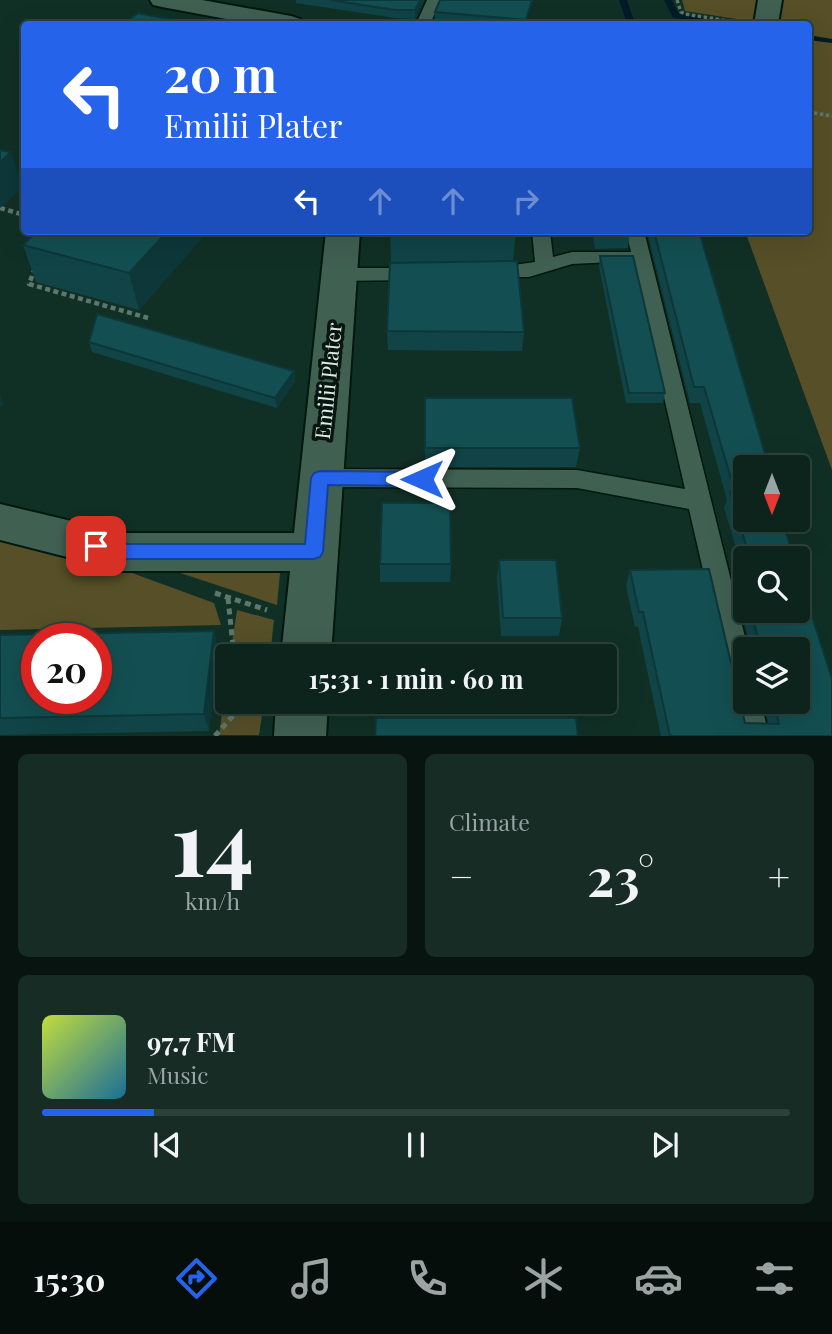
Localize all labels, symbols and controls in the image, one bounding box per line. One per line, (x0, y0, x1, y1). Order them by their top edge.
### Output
text: 20 m (164, 40, 277, 105)
icon: left (49, 49, 140, 140)
text: Emilii Plater (164, 103, 342, 146)
icon: left (288, 182, 326, 220)
icon: ahead (361, 182, 399, 220)
icon: ahead (434, 182, 472, 220)
icon: right (507, 182, 545, 220)
street label: Emilii Plater (307, 320, 347, 440)
position arrow (385, 442, 459, 516)
north arrow (733, 455, 810, 532)
map controls (733, 455, 810, 714)
pin (66, 516, 126, 576)
icon: arrive (77, 527, 115, 565)
button: search (733, 546, 810, 623)
speed limit sign: 20 (21, 623, 112, 714)
button: layers (733, 637, 810, 714)
text: 15:31 · 1 min · 60 m (308, 661, 524, 696)
text: 14 (171, 779, 254, 900)
text: Climate (449, 806, 530, 837)
text: 23° (587, 841, 654, 910)
text: − (449, 850, 474, 901)
text: + (768, 850, 790, 901)
text: km/h (185, 885, 240, 916)
text: 97.7 FM (147, 1024, 236, 1059)
text: Music (147, 1059, 208, 1090)
icon: previous (148, 1126, 186, 1164)
icon: pause (397, 1126, 435, 1164)
icon: next (646, 1126, 684, 1164)
icon: directions (172, 1254, 221, 1303)
icon: music (287, 1254, 336, 1303)
icon: phone (403, 1254, 452, 1303)
icon: climate (519, 1254, 568, 1303)
icon: car (634, 1254, 683, 1303)
icon: filters (750, 1254, 799, 1303)
text: 15:30 (33, 1257, 105, 1300)

